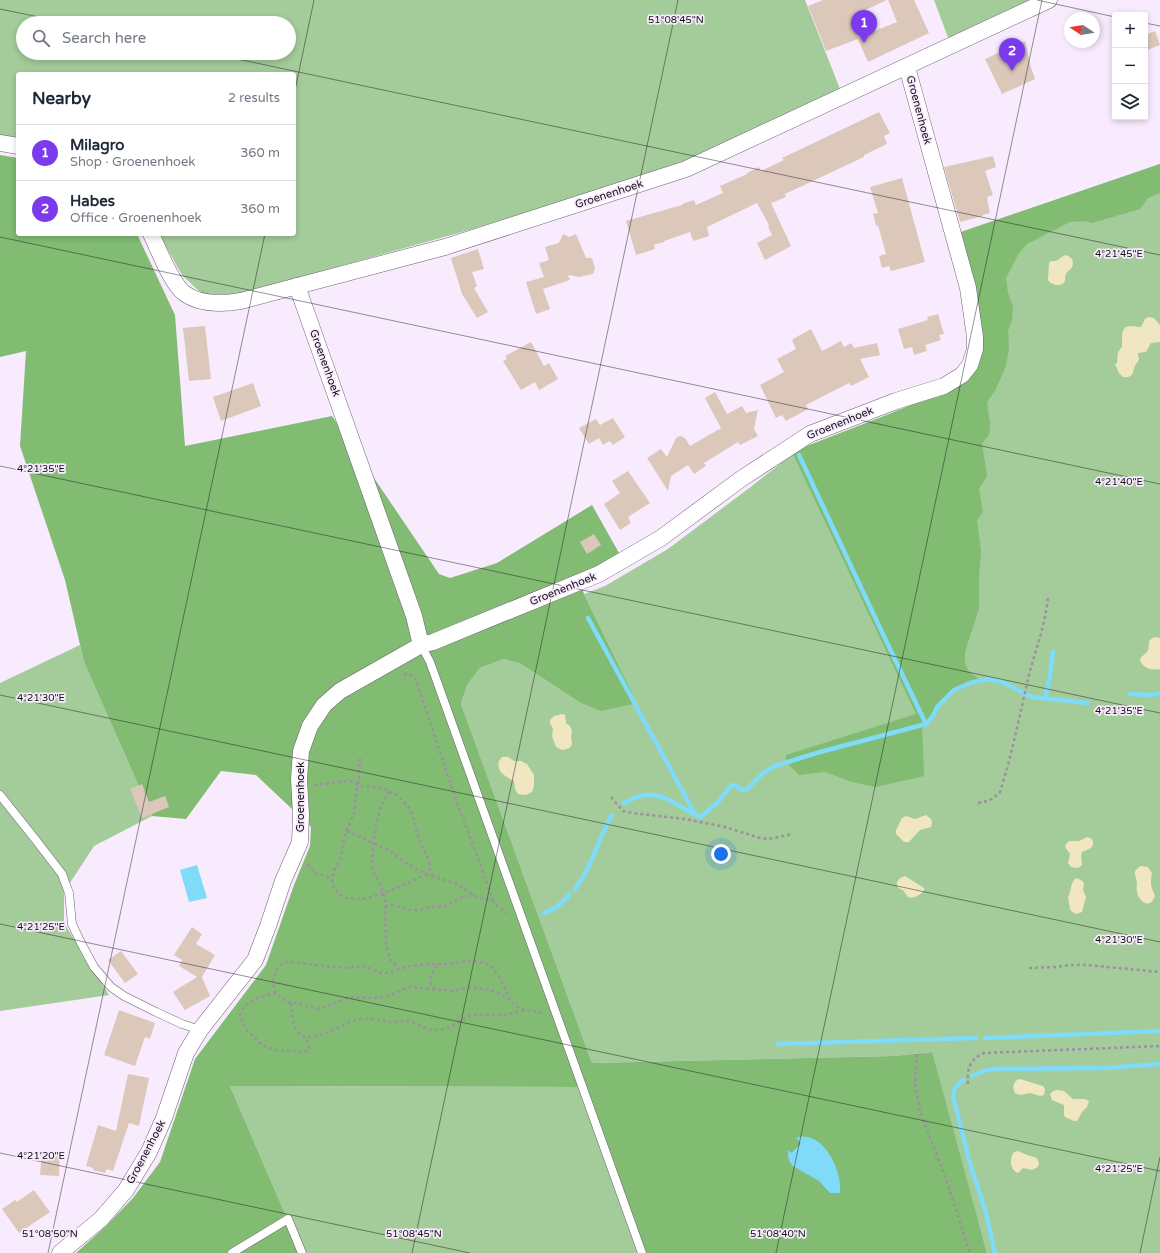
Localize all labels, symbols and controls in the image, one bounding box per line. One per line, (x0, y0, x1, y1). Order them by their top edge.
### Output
pin: 1 (851, 10, 877, 43)
north arrow (1064, 12, 1100, 48)
map controls (1112, 12, 1148, 120)
button: + (1112, 12, 1148, 48)
text: 51°08'45"N (648, 14, 704, 26)
search box (16, 16, 296, 60)
icon: search (30, 27, 52, 49)
text: Search here (62, 29, 146, 47)
pin: 2 (999, 38, 1025, 71)
button: − (1112, 48, 1148, 84)
street label: Groenenhoek (904, 74, 934, 146)
button: layers (1112, 84, 1148, 120)
text: Nearby (32, 88, 91, 109)
text: 2 results (228, 90, 280, 106)
text: Milagro (70, 136, 124, 154)
text: 1 (41, 145, 49, 161)
text: 360 m (240, 145, 280, 161)
text: Shop · Groenenhoek (70, 154, 195, 170)
street label: Groenenhoek (573, 177, 645, 211)
text: Habes (70, 192, 115, 210)
text: 2 (41, 201, 49, 217)
text: 360 m (240, 201, 280, 217)
text: Office · Groenenhoek (70, 210, 202, 226)
text: 4°21'45"E (1095, 248, 1143, 260)
street label: Groenenhoek (307, 328, 343, 398)
street label: Groenenhoek (805, 404, 875, 442)
text: 4°21'35"E (17, 463, 65, 475)
text: 4°21'40"E (1095, 476, 1143, 488)
street label: Groenenhoek (528, 570, 598, 608)
text: 4°21'30"E (17, 692, 65, 704)
text: 4°21'35"E (1095, 705, 1143, 717)
street label: Groenenhoek (294, 762, 307, 832)
your location (711, 844, 731, 864)
text: 4°21'25"E (17, 921, 65, 933)
text: 4°21'30"E (1095, 934, 1143, 946)
street label: Groenenhoek (124, 1118, 168, 1186)
text: 4°21'20"E (17, 1150, 65, 1162)
text: 4°21'25"E (1095, 1163, 1143, 1175)
text: 51°08'50"N (22, 1228, 78, 1240)
text: 51°08'45"N (386, 1228, 442, 1240)
text: 51°08'40"N (750, 1228, 806, 1240)

